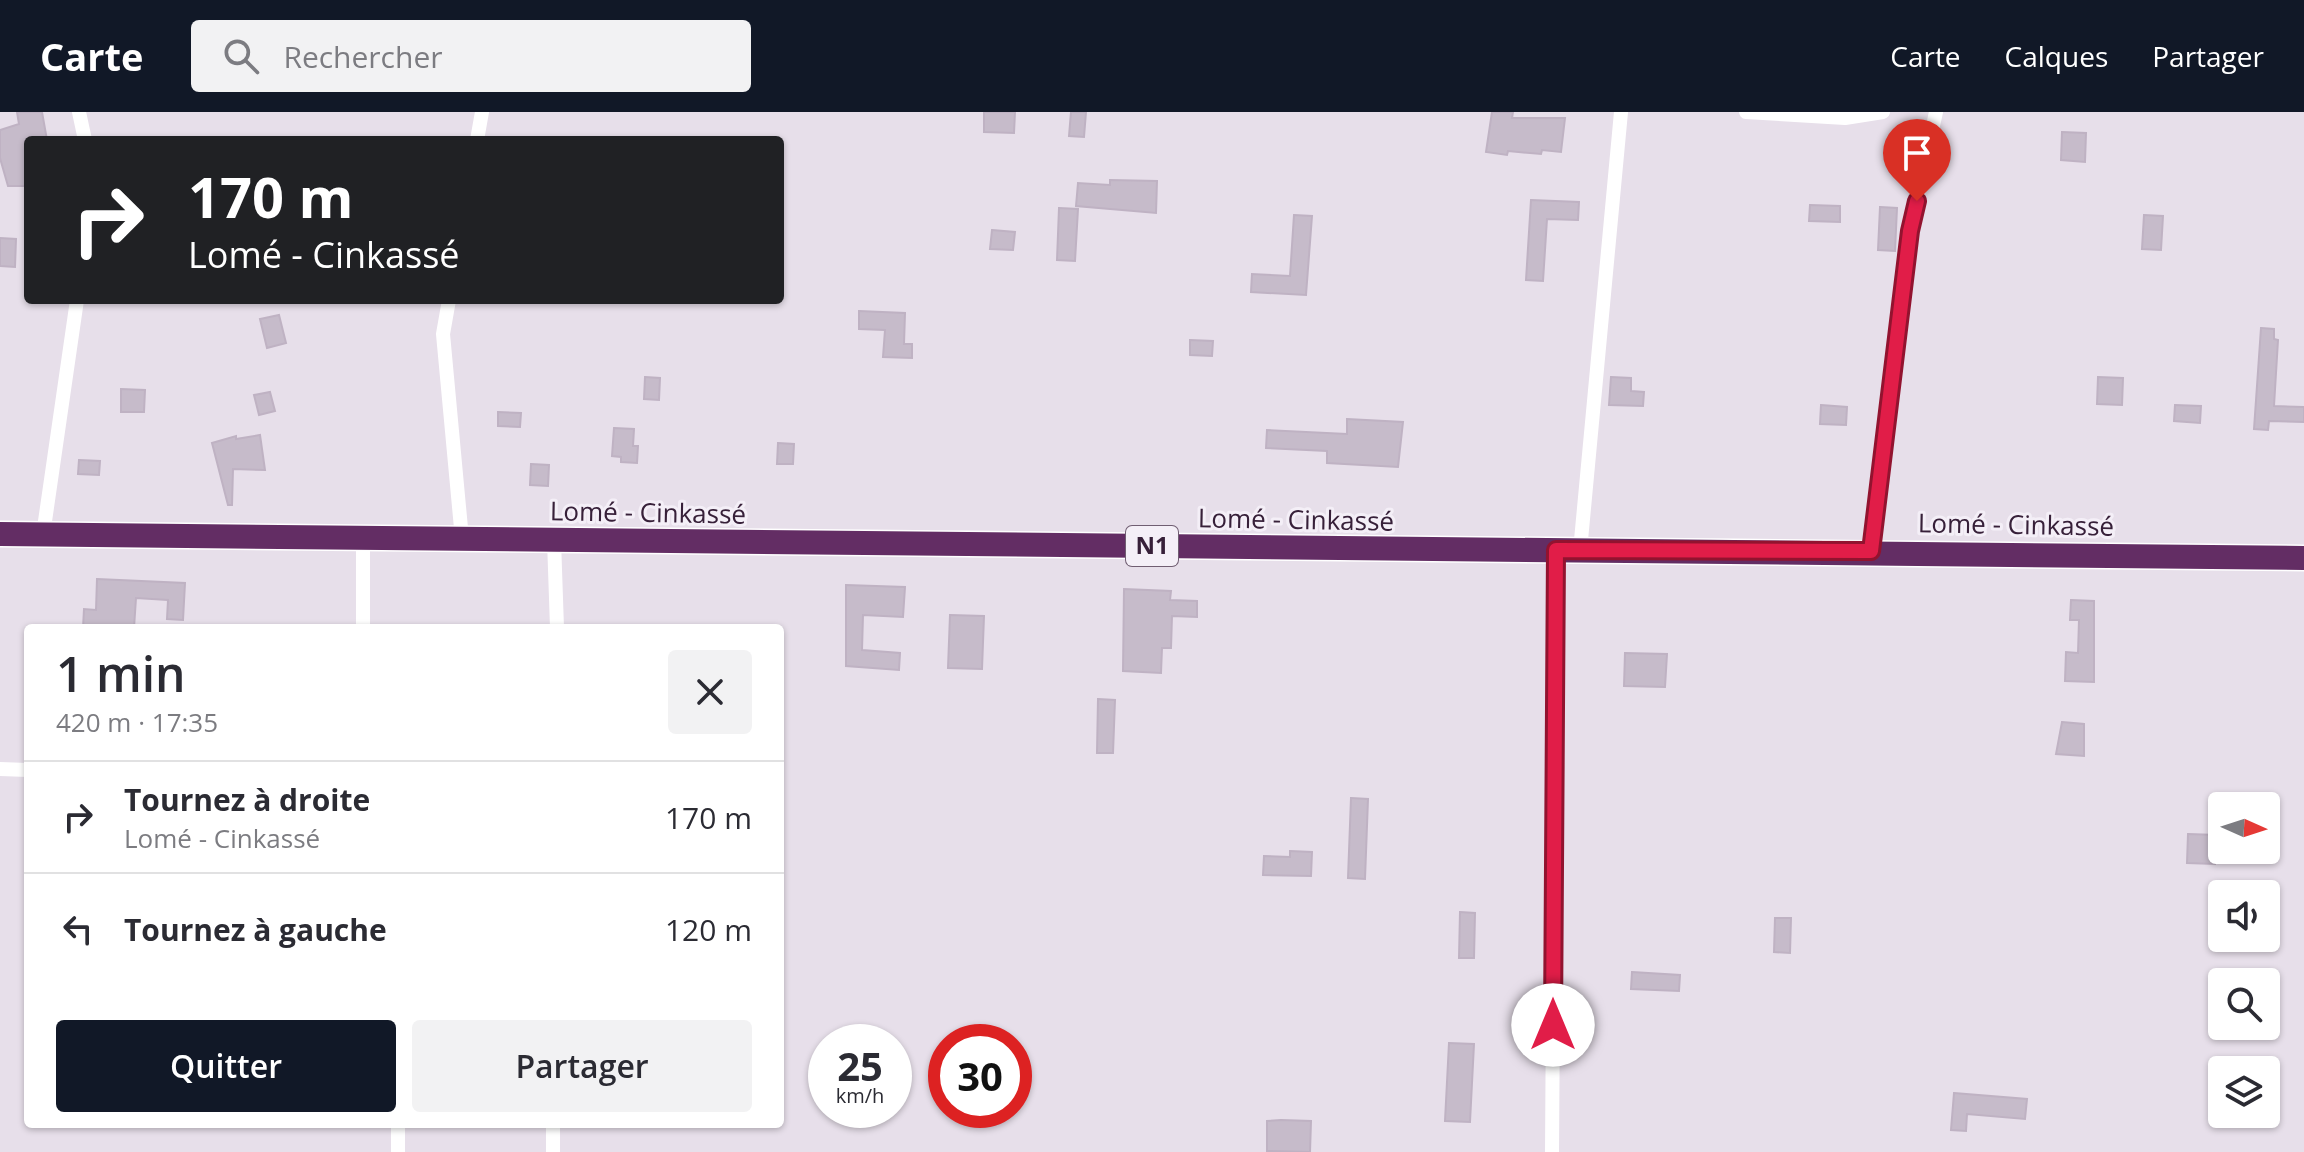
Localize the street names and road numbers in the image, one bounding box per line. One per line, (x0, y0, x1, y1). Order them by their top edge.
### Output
street label: Lomé - Cinkassé (550, 492, 746, 532)
street label: Lomé - Cinkassé (1198, 499, 1394, 539)
street label: Lomé - Cinkassé (1918, 504, 2114, 544)
road number: N1 (1126, 526, 1178, 566)

